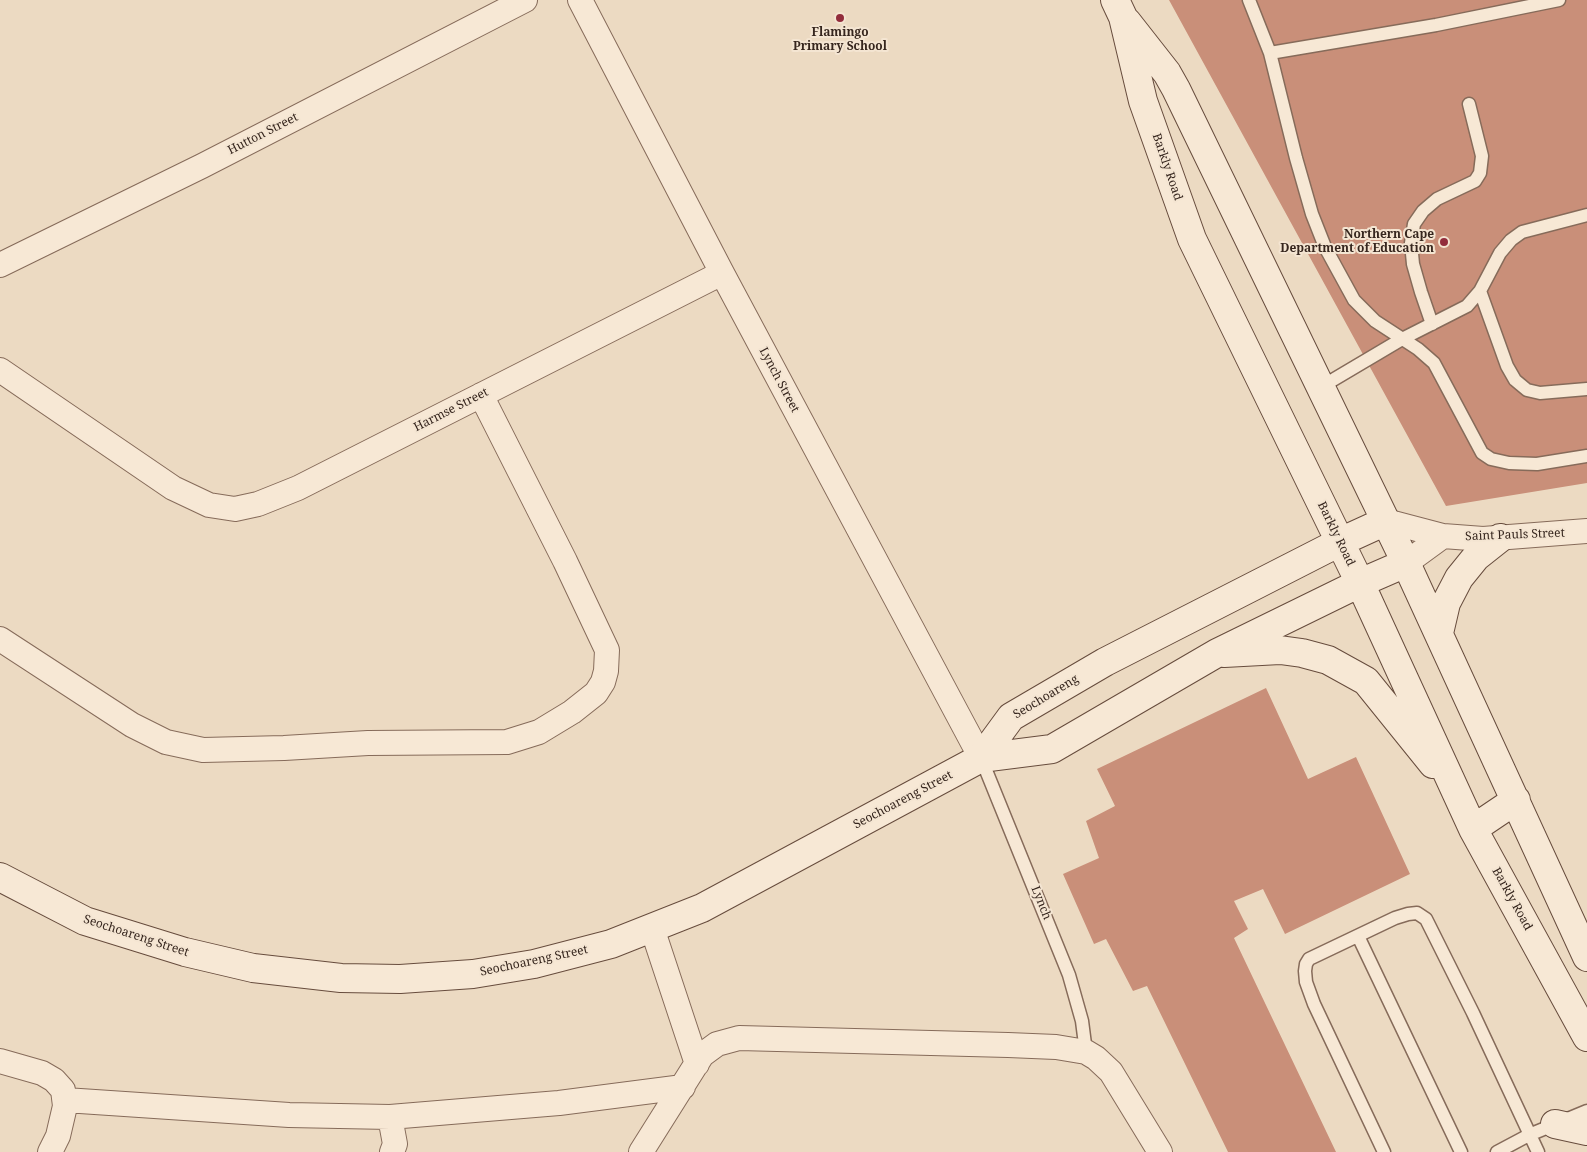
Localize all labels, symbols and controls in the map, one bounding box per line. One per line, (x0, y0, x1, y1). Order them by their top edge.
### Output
marker: Flamingo Primary School (834, 12, 846, 24)
place label: Flamingo Primary School (793, 26, 887, 54)
street label: Hutton Street (226, 110, 300, 158)
street label: Barkly Road (1149, 132, 1185, 202)
place label: Northern Cape Department of Education (1280, 228, 1434, 256)
marker: Northern Cape Department of Education (1438, 236, 1450, 248)
street label: Lynch Street (756, 345, 802, 415)
street label: Harmse Street (411, 385, 491, 435)
street label: Barkly Road (1314, 499, 1358, 569)
street label: Saint Pauls Street (1465, 526, 1565, 544)
street label: Seochoareng (1011, 672, 1081, 722)
street label: Seochoareng Street (851, 768, 955, 832)
street label: Barkly Road (1489, 865, 1535, 933)
street label: Lynch (1028, 884, 1054, 922)
street label: Seochoareng Street (81, 912, 191, 960)
street label: Seochoareng Street (479, 943, 589, 979)

